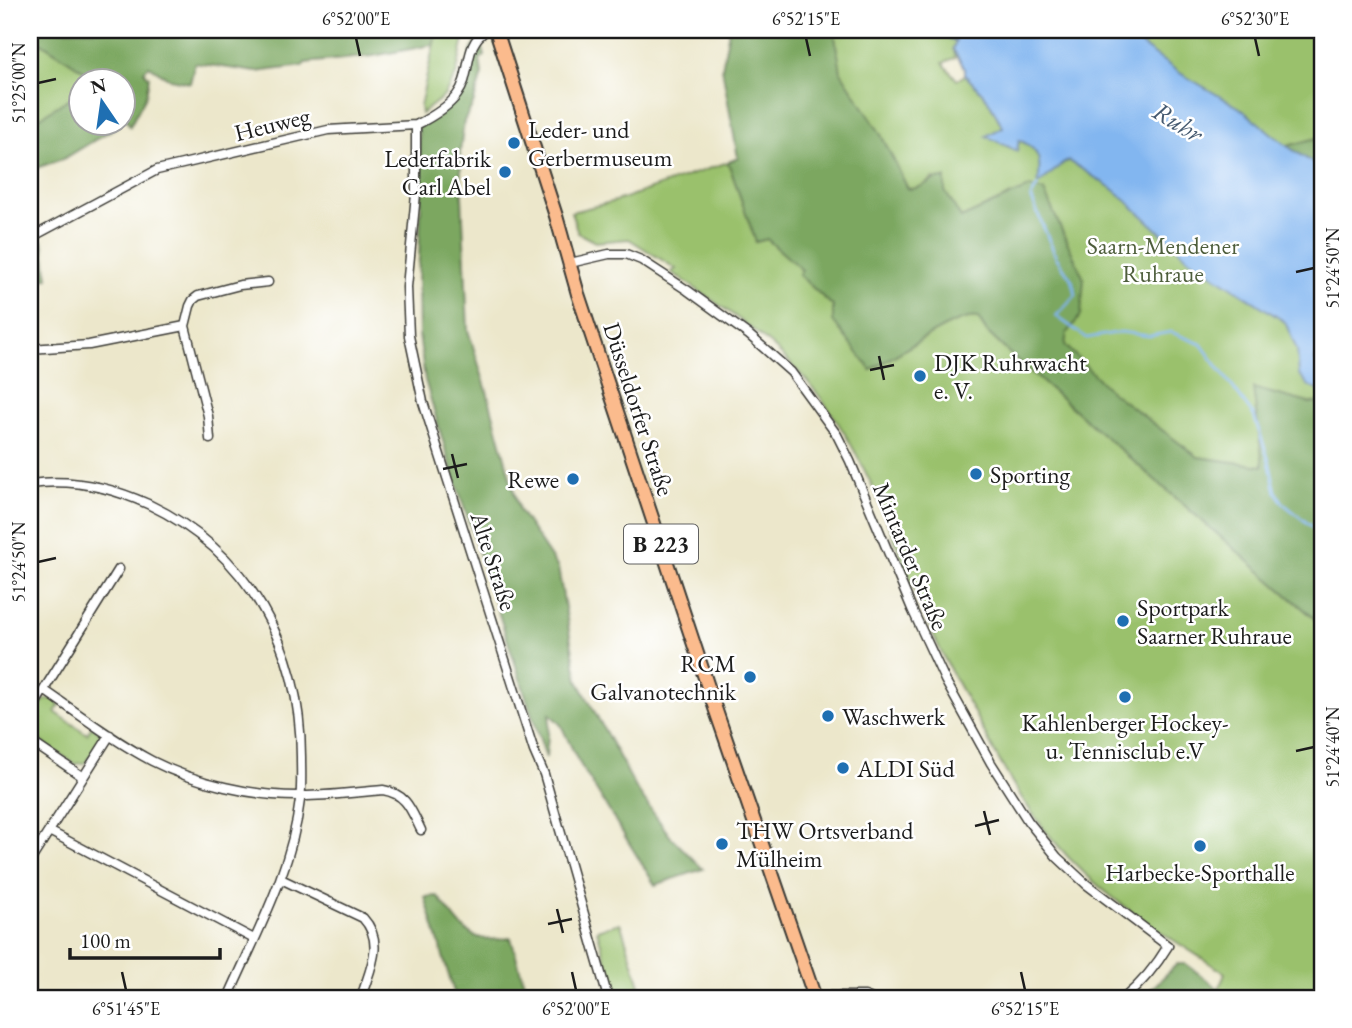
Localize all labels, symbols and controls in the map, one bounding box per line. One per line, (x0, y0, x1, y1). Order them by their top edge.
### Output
text: 6°52'00"E (322, 7, 390, 30)
text: 6°52'15"E (772, 7, 840, 30)
text: 6°52'30"E (1221, 7, 1289, 30)
text: 51°25'00"N (7, 42, 30, 123)
north arrow (66, 66, 136, 136)
text: N (88, 72, 109, 100)
water label: Ruhr (1147, 94, 1210, 151)
street label: Heuweg (231, 100, 314, 148)
place label: Leder- und Gerbermuseum (528, 114, 673, 173)
marker: Leder- und Gerbermuseum (506, 135, 522, 151)
place label: Lederfabrik Carl Abel (384, 143, 492, 202)
marker: Lederfabrik Carl Abel (497, 164, 513, 180)
text: 51°24'50"N (1321, 227, 1344, 308)
park label: Saarn-Mendener Ruhraue (1087, 230, 1239, 289)
street label: Düsseldorfer Straße (596, 318, 682, 500)
place label: DJK Ruhrwacht e. V. (934, 347, 1087, 406)
marker: DJK Ruhrwacht e. V. (912, 368, 928, 384)
place label: Sporting (990, 459, 1071, 490)
place label: Rewe (507, 464, 559, 495)
marker: Sporting (968, 466, 984, 482)
marker: Rewe (565, 471, 581, 487)
street label: Mintarder Straße (866, 478, 956, 634)
street label: Alte Straße (463, 507, 524, 614)
text: 51°24'50"N (7, 521, 30, 602)
road number: B 223 (624, 524, 698, 564)
place label: Sportpark Saarner Ruhraue (1137, 592, 1292, 651)
marker: Sportpark Saarner Ruhraue (1115, 613, 1131, 629)
place label: RCM Galvanotechnik (590, 648, 737, 707)
marker: RCM Galvanotechnik (742, 669, 758, 685)
marker: Kahlenberger Hockey- u. Tennisclub e.V (1117, 689, 1133, 705)
place label: Waschwerk (842, 701, 946, 732)
text: 51°24'40"N (1321, 706, 1344, 787)
place label: Kahlenberger Hockey- u. Tennisclub e.V (1021, 707, 1229, 766)
marker: Waschwerk (820, 708, 836, 724)
place label: ALDI Süd (856, 753, 955, 784)
marker: ALDI Süd (835, 760, 851, 776)
place label: THW Ortsverband Mülheim (736, 815, 914, 874)
marker: THW Ortsverband Mülheim (714, 836, 730, 852)
marker: Harbecke-Sporthalle (1192, 838, 1208, 854)
place label: Harbecke-Sporthalle (1105, 857, 1295, 888)
scale bar (70, 916, 220, 960)
text: 100 m (80, 927, 131, 954)
text: 6°51'45"E (92, 997, 160, 1020)
text: 6°52'00"E (542, 997, 610, 1020)
text: 6°52'15"E (991, 997, 1059, 1020)

